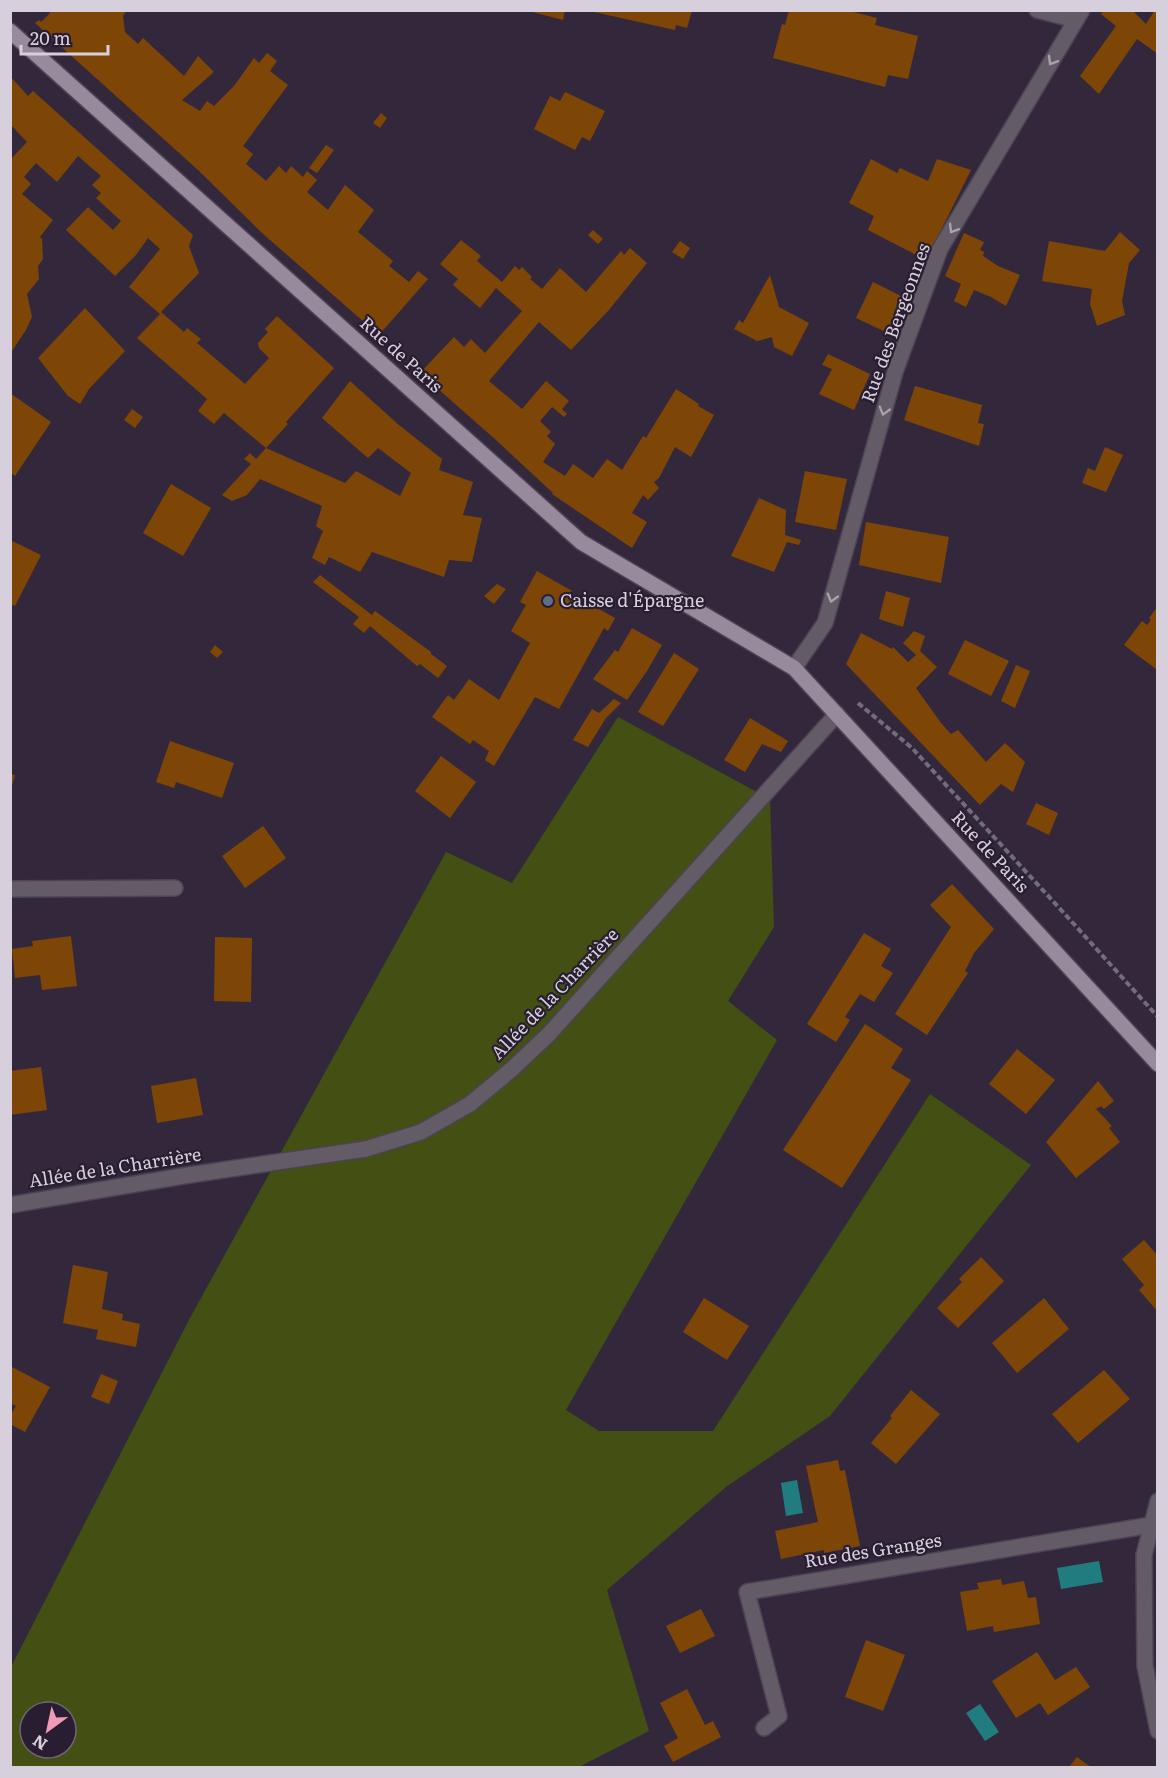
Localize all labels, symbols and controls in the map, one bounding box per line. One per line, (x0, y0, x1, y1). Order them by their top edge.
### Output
scale bar (21, 18, 108, 56)
text: 20 m (30, 24, 71, 51)
one-way arrow (1048, 55, 1059, 65)
one-way arrow (948, 222, 960, 233)
street label: Rue des Bergeonnes (853, 239, 936, 406)
street label: Rue de Paris (355, 309, 449, 399)
one-way arrow (879, 406, 892, 416)
place label: Caisse d'Épargne (560, 586, 704, 613)
one-way arrow (827, 592, 839, 603)
marker: Caisse d'Épargne (541, 594, 555, 608)
street label: Rue de Paris (946, 804, 1036, 898)
street label: Allée de la Charrière (484, 921, 624, 1065)
street label: Allée de la Charrière (27, 1140, 203, 1193)
street label: Rue des Granges (802, 1525, 943, 1574)
north arrow (18, 1700, 78, 1760)
text: N (27, 1730, 51, 1757)

